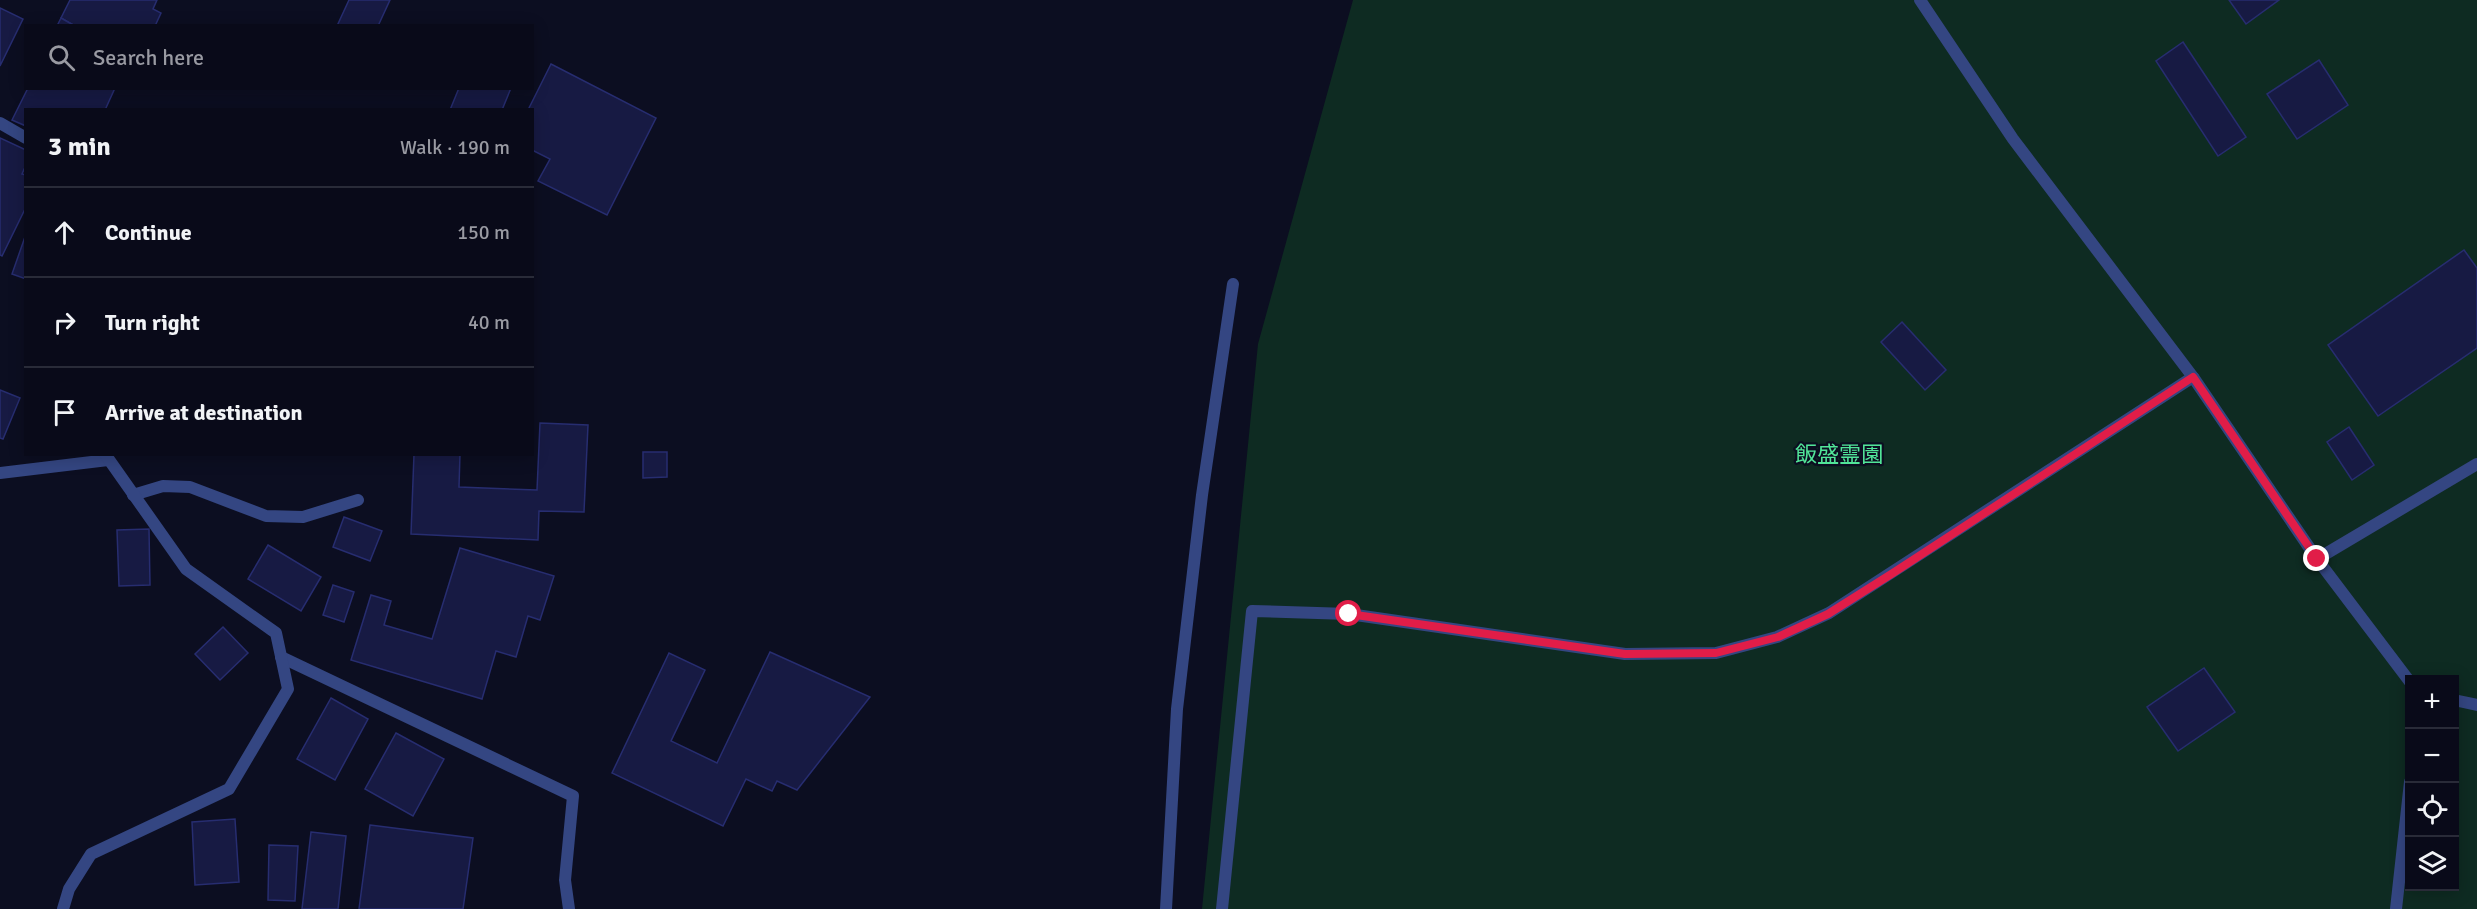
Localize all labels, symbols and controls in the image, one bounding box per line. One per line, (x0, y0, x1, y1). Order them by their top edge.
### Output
search box (24, 24, 534, 90)
icon: search (45, 41, 78, 74)
text: Search here (93, 44, 204, 71)
text: 3 min (48, 131, 111, 163)
text: Walk · 190 m (400, 135, 510, 160)
icon: ahead (48, 216, 81, 249)
text: Continue (105, 219, 192, 246)
text: 150 m (457, 220, 510, 245)
icon: right (48, 306, 81, 339)
text: Turn right (105, 309, 200, 336)
text: 40 m (468, 310, 510, 335)
icon: arrive (48, 396, 81, 429)
text: Arrive at destination (105, 399, 302, 426)
park label: 飯盛霊園 (1795, 441, 1883, 468)
route end (2303, 545, 2329, 571)
route start (1335, 600, 1361, 626)
map controls (2405, 675, 2459, 891)
button: + (2405, 675, 2459, 729)
button: − (2405, 729, 2459, 783)
button: locate (2405, 783, 2459, 837)
button: layers (2405, 837, 2459, 891)

